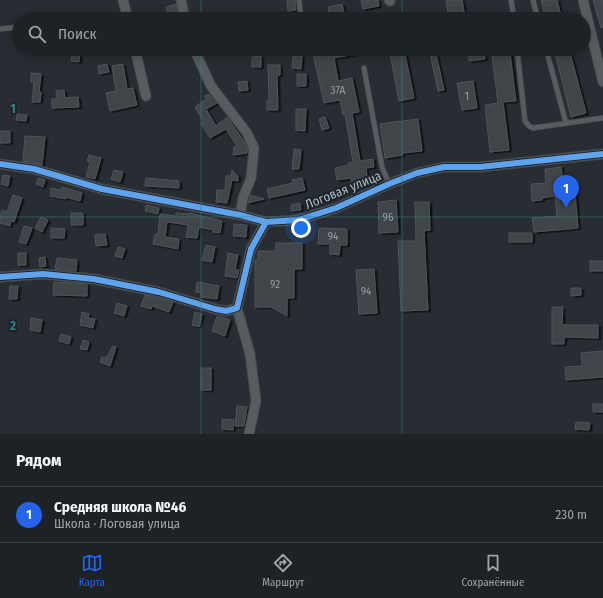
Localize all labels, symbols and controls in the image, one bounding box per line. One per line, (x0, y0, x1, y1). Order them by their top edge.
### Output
search box (12, 12, 591, 56)
icon: search (26, 23, 48, 45)
text: Поиск (58, 25, 96, 43)
house number: 37А (331, 84, 346, 97)
house number: 1 (465, 90, 469, 103)
text: 1 (10, 101, 16, 116)
street label: Логовая улица (303, 168, 383, 212)
pin: 1 (553, 175, 579, 208)
house number: 96 (383, 211, 394, 224)
your location (291, 218, 311, 238)
house number: 94 (328, 230, 339, 243)
house number: 92 (270, 278, 280, 291)
house number: 94 (361, 285, 372, 298)
text: 2 (9, 318, 16, 333)
text: Рядом (16, 450, 61, 471)
text: Средняя школа №46 (54, 498, 186, 516)
text: 1 (26, 507, 32, 522)
text: 230 m (556, 507, 587, 522)
text: Школа · Логовая улица (54, 516, 180, 531)
tab: Карта (79, 552, 105, 589)
tab: Маршрут (262, 552, 304, 589)
tab: Сохранённые (462, 552, 524, 589)

